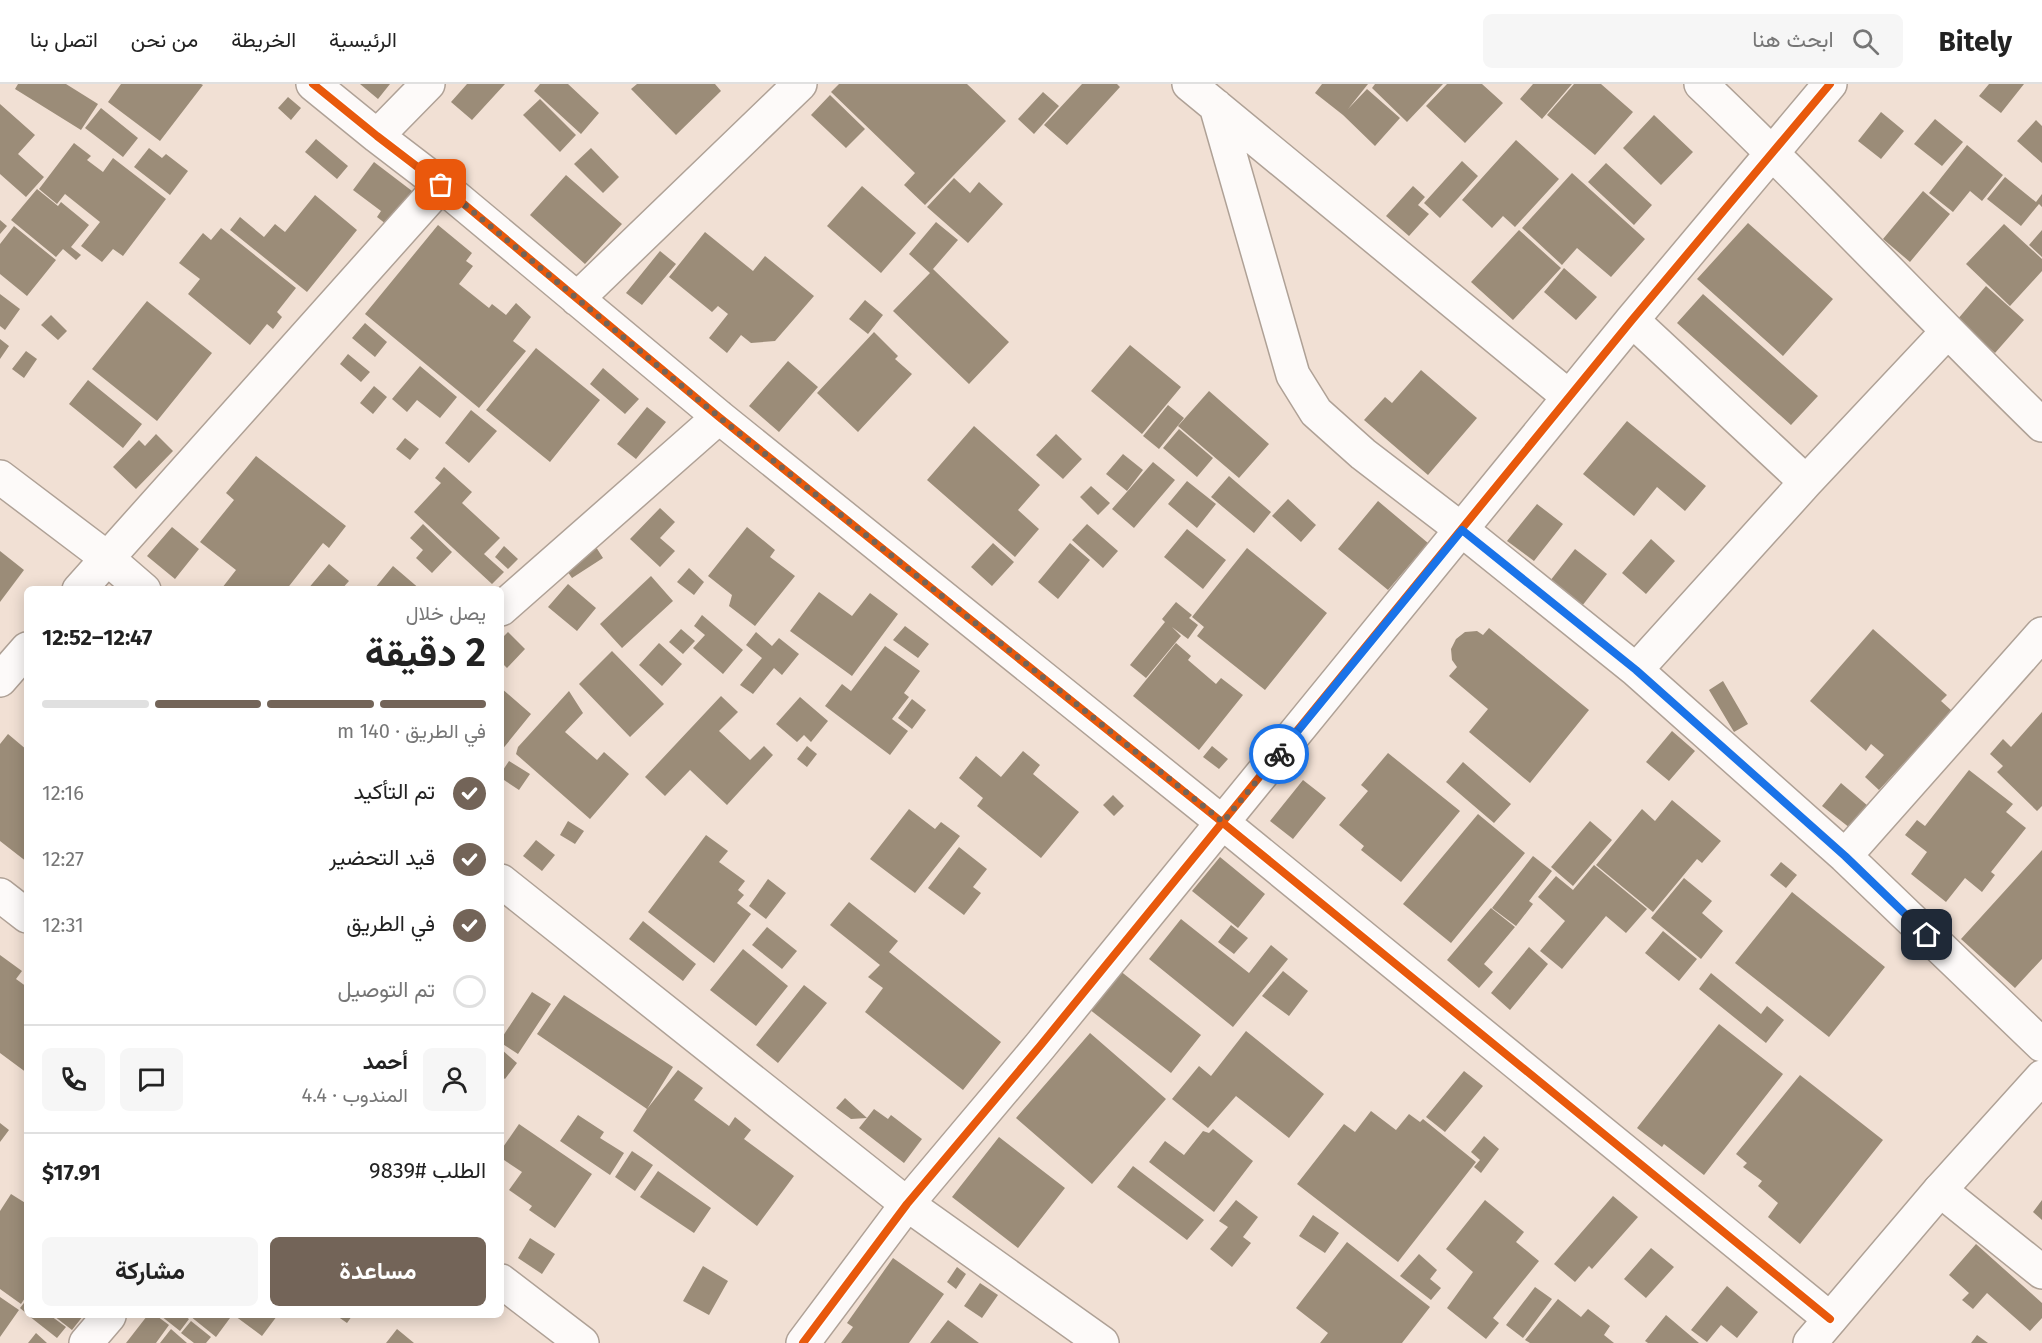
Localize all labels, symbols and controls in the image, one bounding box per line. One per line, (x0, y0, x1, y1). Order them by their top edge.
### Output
search box (1483, 14, 1903, 68)
icon: search (1849, 25, 1882, 58)
text: Bitely (1939, 25, 2012, 58)
text: ابحث هنا (1752, 26, 1834, 53)
text: اتصل بنا (30, 27, 98, 53)
text: من نحن (131, 27, 198, 53)
text: الخريطة (231, 27, 296, 53)
text: الرئيسية (329, 27, 397, 53)
pin (415, 159, 466, 210)
icon: bag (424, 168, 457, 201)
text: يصل خلال (406, 601, 486, 625)
text: 12:47–12:52 (42, 624, 152, 651)
text: 2 دقيقة (365, 630, 486, 676)
text: في الطريق · 140 m (337, 719, 486, 743)
courier (1249, 724, 1309, 784)
icon: bike (1263, 738, 1296, 771)
icon: check (453, 777, 486, 810)
text: تم التأكيد (353, 778, 435, 805)
text: 12:16 (42, 781, 84, 805)
icon: check (453, 843, 486, 876)
text: قيد التحضير (329, 844, 435, 871)
text: 12:27 (42, 847, 84, 871)
icon: check (453, 909, 486, 942)
pin (1901, 909, 1952, 960)
text: في الطريق (346, 910, 435, 937)
text: 12:31 (42, 913, 84, 937)
icon: home (1910, 918, 1943, 951)
text: تم التوصيل (337, 976, 435, 1003)
button: phone (42, 1048, 105, 1111)
button: chat (120, 1048, 183, 1111)
text: أحمد (363, 1048, 408, 1075)
button: person (423, 1048, 486, 1111)
text: المندوب · 4.4 (302, 1083, 408, 1107)
text: الطلب #9839 (369, 1157, 486, 1184)
text: $17.91 (42, 1159, 101, 1186)
button: مشاركة (42, 1237, 258, 1306)
button: مساعدة (270, 1237, 486, 1306)

